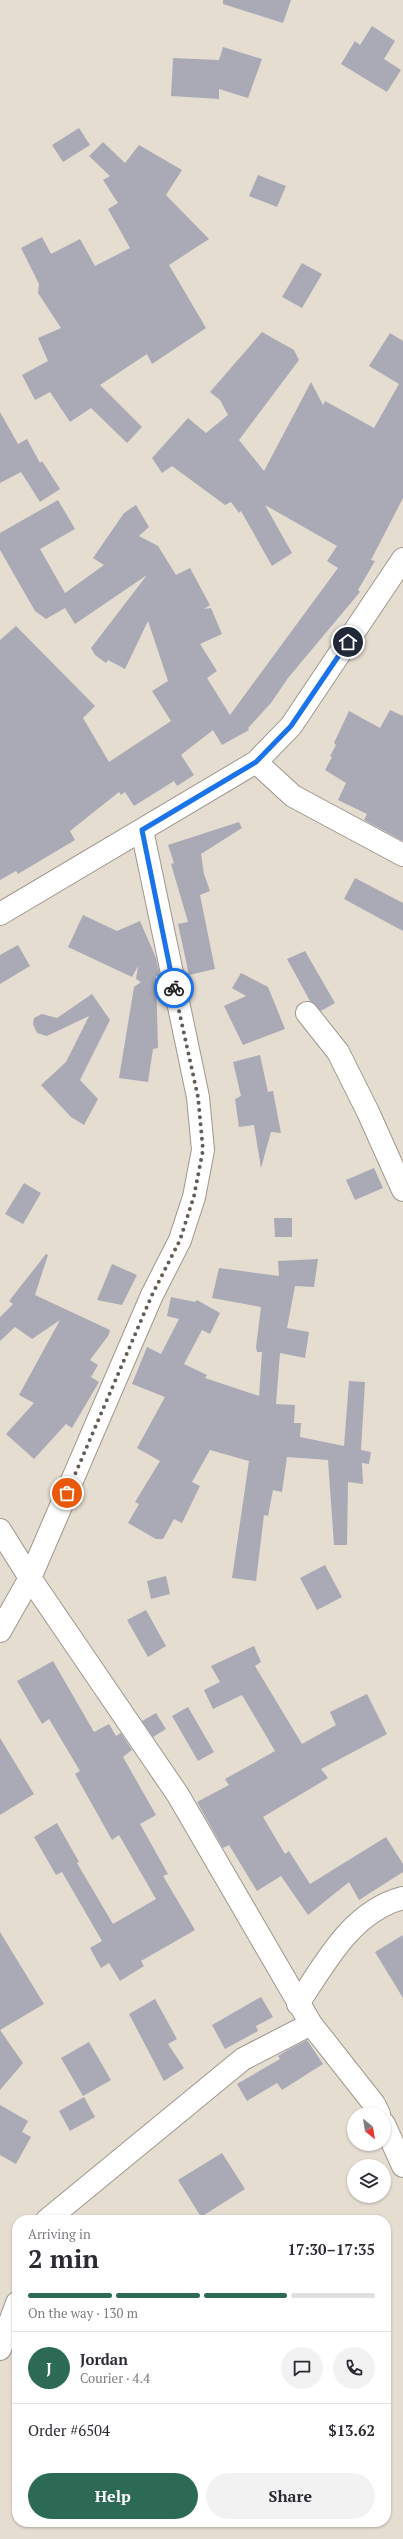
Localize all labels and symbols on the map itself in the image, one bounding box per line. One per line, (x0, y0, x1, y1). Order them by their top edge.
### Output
pin (331, 625, 365, 659)
courier (154, 968, 194, 1008)
pin (50, 1476, 84, 1510)
north arrow (347, 2107, 391, 2151)

